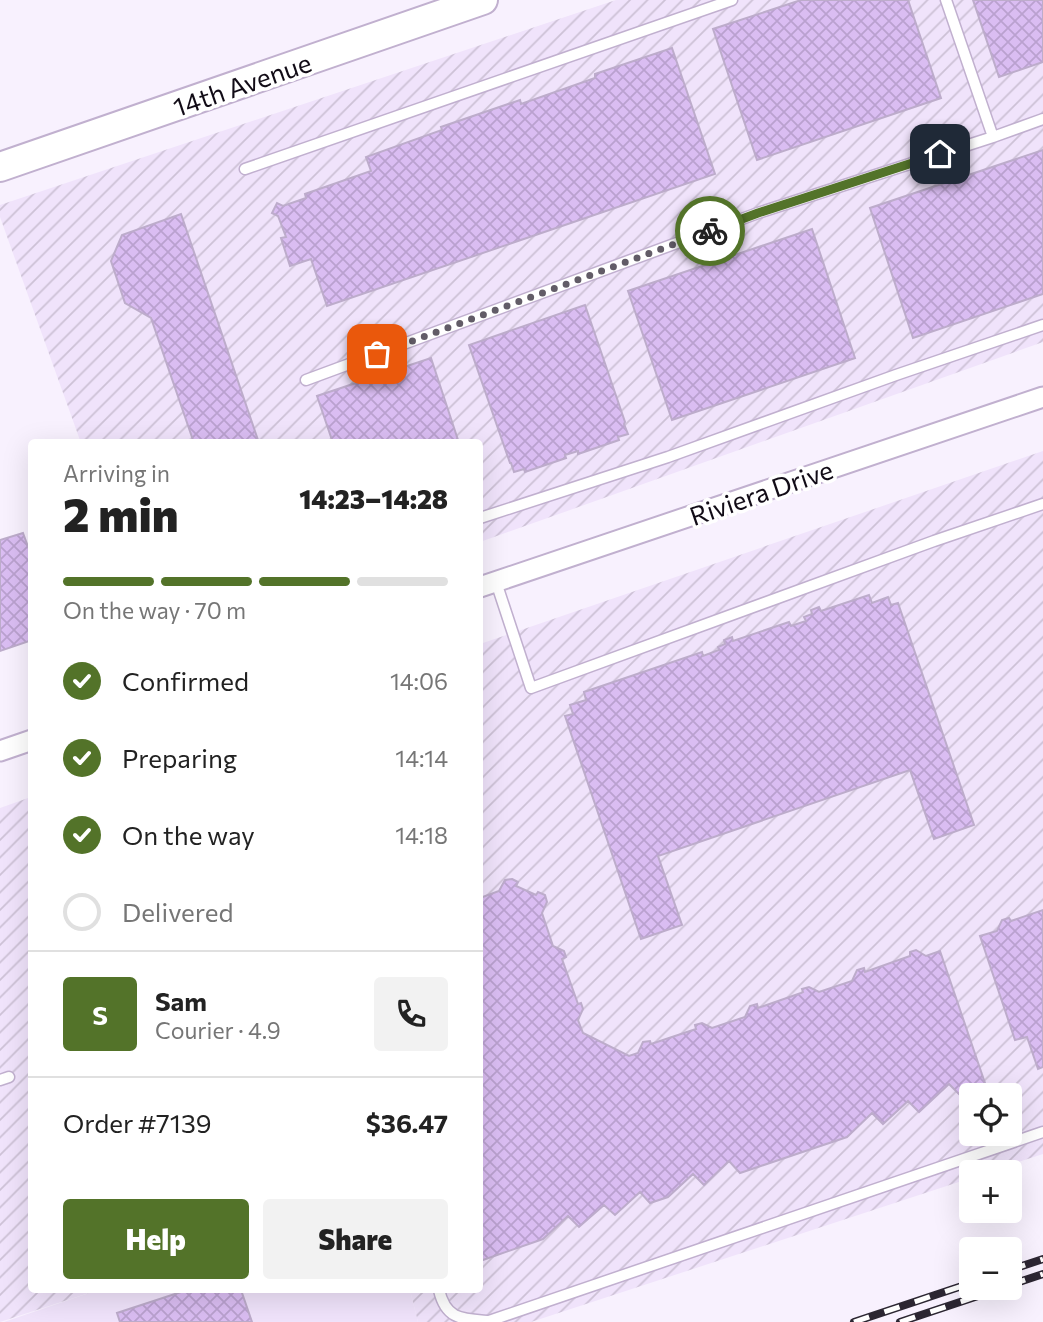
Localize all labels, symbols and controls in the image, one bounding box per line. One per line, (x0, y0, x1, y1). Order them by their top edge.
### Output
street label: 14th Avenue (169, 46, 315, 122)
pin (910, 124, 970, 184)
icon: home (921, 135, 959, 173)
courier (675, 196, 745, 266)
icon: bike (691, 212, 729, 250)
pin (347, 324, 407, 384)
icon: bag (358, 335, 396, 373)
street label: Riviera Drive (685, 453, 837, 531)
text: Arriving in (63, 459, 170, 487)
text: 14:23–14:28 (299, 483, 448, 514)
text: 2 min (63, 485, 179, 541)
text: On the way · 70 m (63, 596, 246, 624)
icon: check (63, 662, 101, 700)
text: Confirmed (122, 665, 249, 696)
text: 14:06 (390, 667, 448, 695)
icon: check (63, 739, 101, 777)
text: Preparing (122, 742, 237, 773)
text: 14:14 (395, 744, 448, 772)
icon: check (63, 816, 101, 854)
text: On the way (122, 819, 255, 850)
text: 14:18 (395, 821, 448, 849)
text: Delivered (122, 896, 233, 927)
button: phone (374, 977, 448, 1051)
text: Sam (155, 985, 207, 1016)
text: S (92, 999, 108, 1030)
text: Courier · 4.9 (155, 1016, 281, 1044)
map controls (959, 1083, 1022, 1300)
button: locate (959, 1083, 1022, 1146)
text: Order #7139 (63, 1107, 212, 1138)
text: $36.47 (366, 1107, 448, 1138)
button: + (959, 1160, 1022, 1223)
button: Help (63, 1199, 249, 1279)
button: Share (263, 1199, 448, 1279)
button: − (959, 1237, 1022, 1300)

